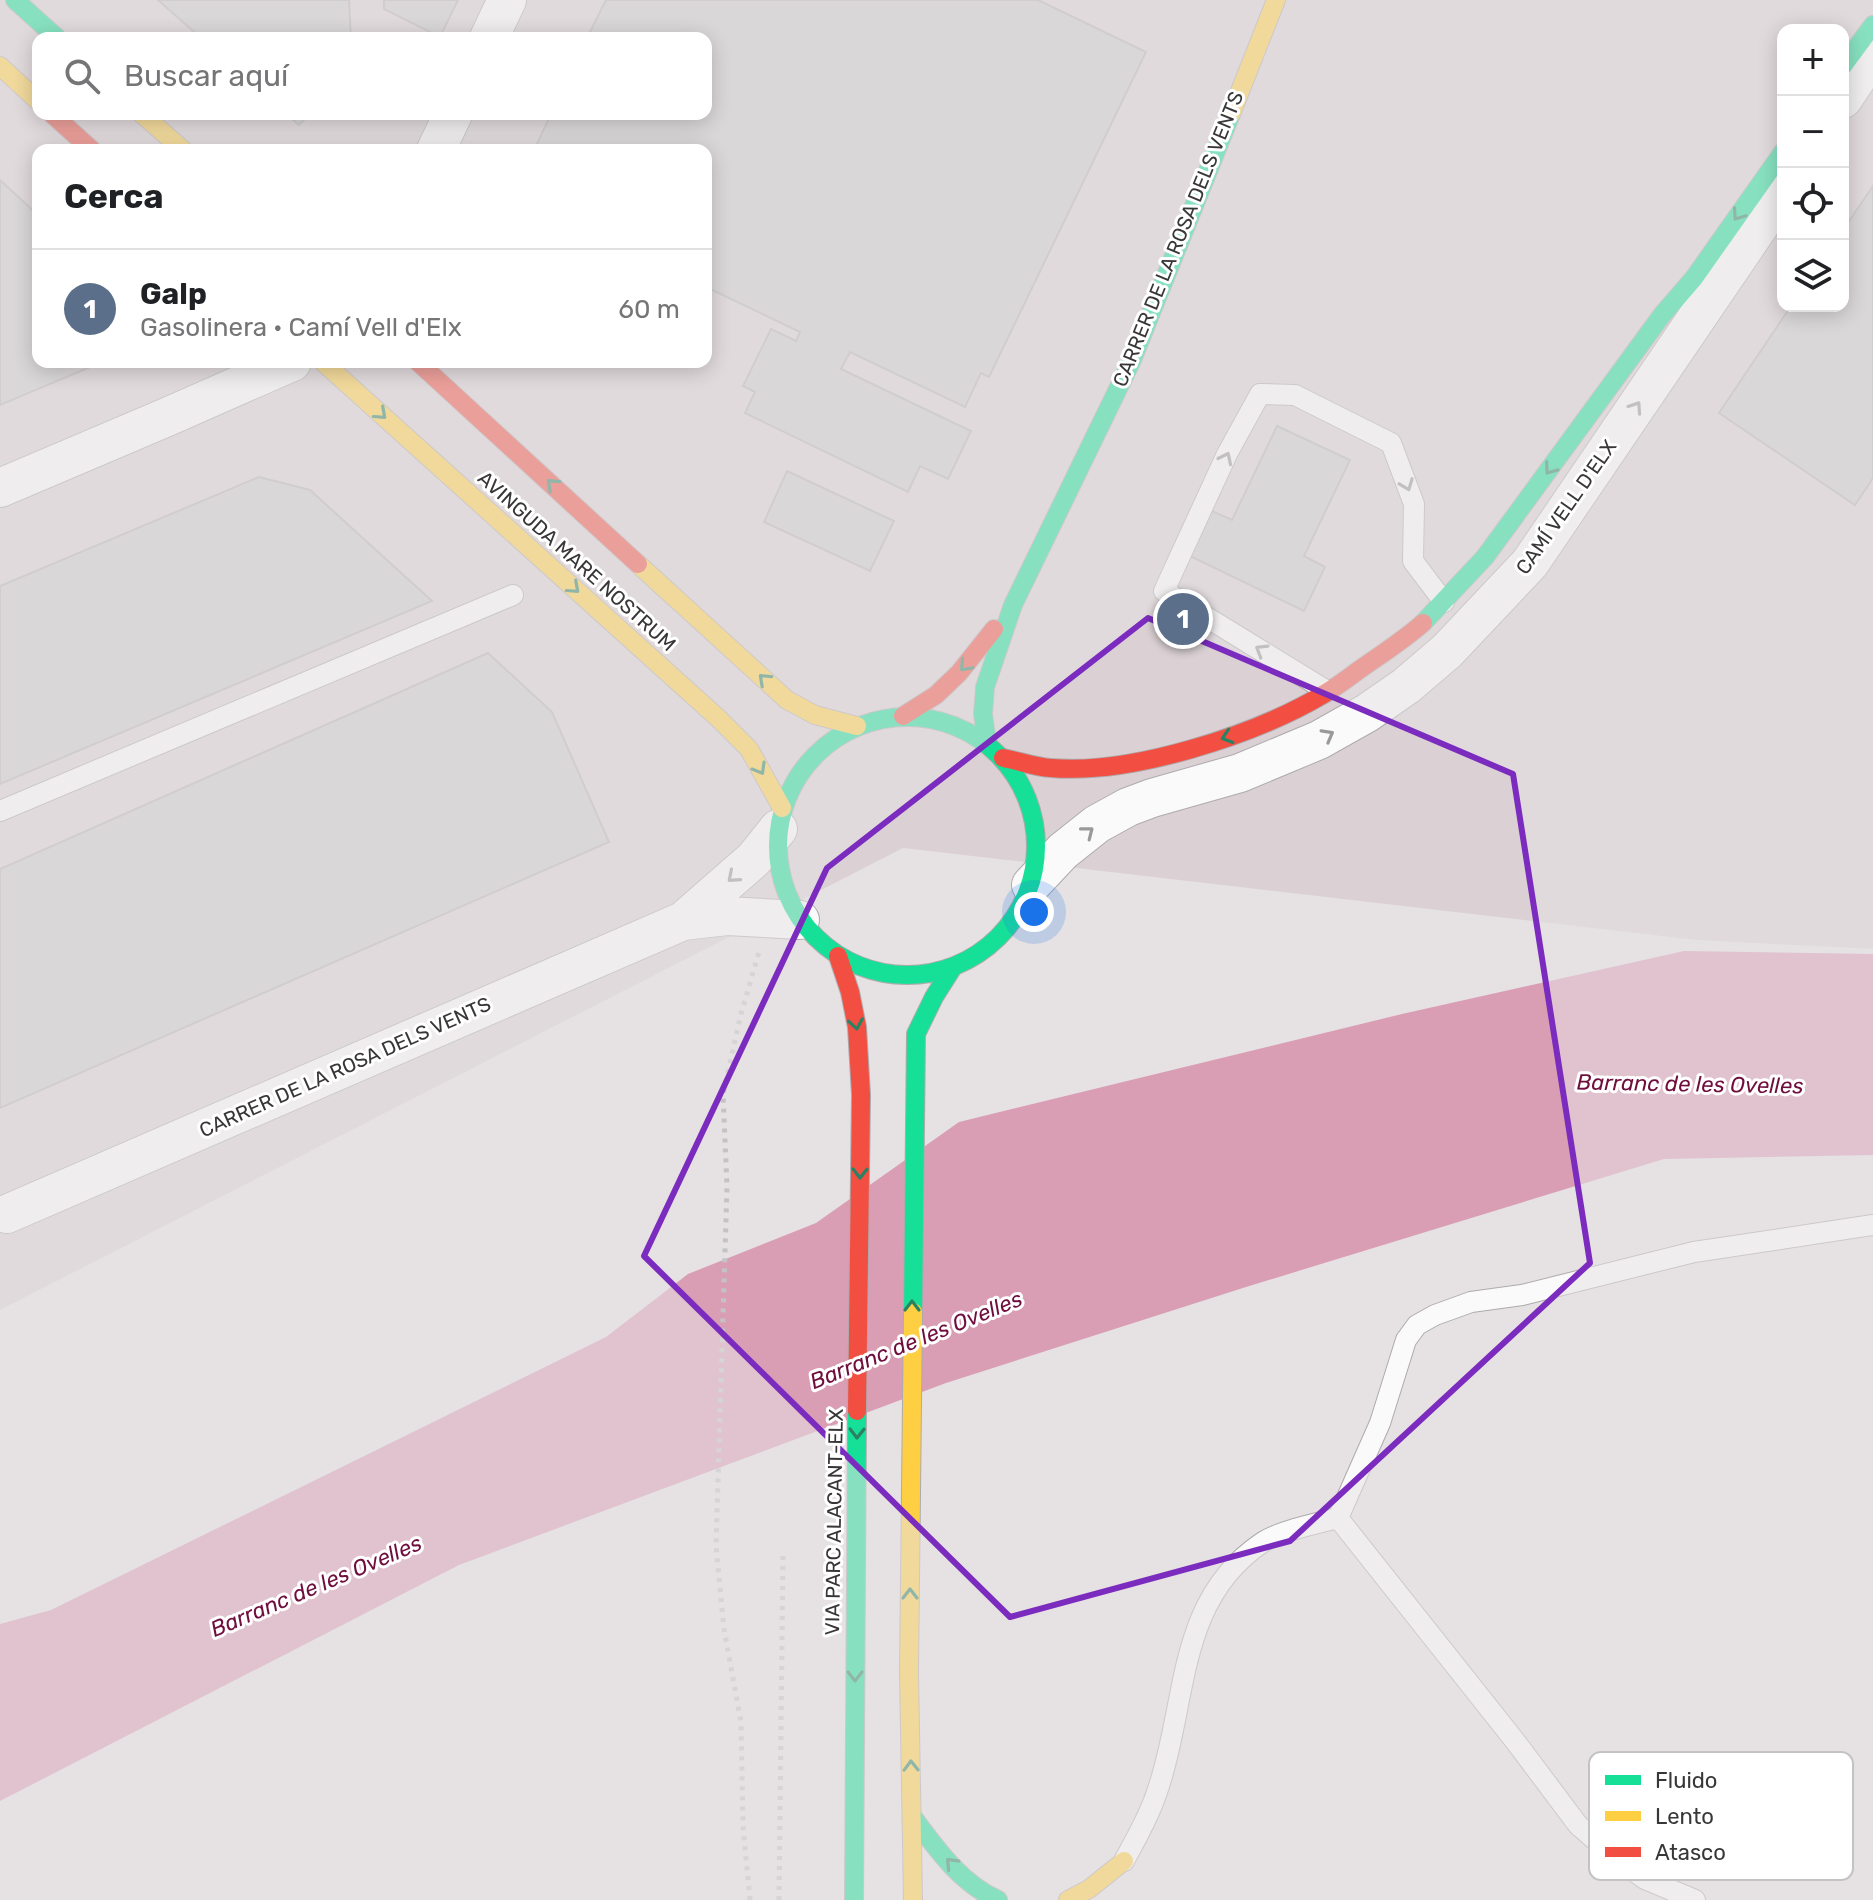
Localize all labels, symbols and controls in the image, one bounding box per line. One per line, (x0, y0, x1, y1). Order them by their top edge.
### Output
map controls (1777, 24, 1849, 312)
button: + (1777, 24, 1849, 96)
search box (32, 32, 712, 120)
icon: search (60, 54, 104, 98)
text: Buscar aquí (124, 58, 288, 94)
street label: CARRER DE LA ROSA DELS VENTS (1108, 88, 1248, 390)
button: − (1777, 96, 1849, 168)
button: locate (1777, 168, 1849, 240)
text: Cerca (64, 176, 163, 217)
one-way arrow (1733, 207, 1748, 221)
button: layers (1777, 240, 1849, 312)
text: Galp (140, 276, 207, 312)
text: 1 (84, 294, 96, 325)
text: 60 m (618, 294, 680, 325)
text: Gasolinera · Camí Vell d'Elx (140, 312, 462, 343)
one-way arrow (1626, 401, 1641, 415)
one-way arrow (372, 405, 387, 419)
street label: CAMÍ VELL D'ELX (1511, 435, 1621, 579)
one-way arrow (1216, 452, 1232, 467)
one-way arrow (1545, 460, 1559, 474)
street label: AVINGUDA MARE NOSTRUM (473, 466, 681, 656)
one-way arrow (1397, 477, 1414, 491)
one-way arrow (547, 479, 561, 494)
one-way arrow (565, 579, 580, 593)
pin: 1 (1157, 589, 1209, 649)
one-way arrow (1255, 644, 1270, 660)
one-way arrow (959, 657, 974, 671)
one-way arrow (759, 673, 773, 688)
one-way arrow (1221, 728, 1235, 744)
one-way arrow (1319, 729, 1334, 744)
one-way arrow (750, 760, 766, 775)
one-way arrow (1079, 827, 1094, 841)
one-way arrow (728, 867, 742, 882)
your location (1014, 892, 1054, 932)
street label: CARRER DE LA ROSA DELS VENTS (196, 992, 494, 1142)
one-way arrow (847, 1017, 864, 1031)
water label: Barranc de les Ovelles (1576, 1069, 1804, 1099)
one-way arrow (851, 1167, 869, 1180)
water label: Barranc de les Ovelles (806, 1285, 1026, 1395)
one-way arrow (904, 1299, 921, 1312)
street label: VIA PARC ALACANT-ELX (820, 1408, 848, 1636)
one-way arrow (848, 1427, 866, 1440)
water label: Barranc de les Ovelles (206, 1529, 426, 1643)
one-way arrow (901, 1587, 919, 1600)
one-way arrow (846, 1670, 864, 1683)
legend (1589, 1752, 1853, 1880)
one-way arrow (902, 1759, 920, 1772)
text: Fluido (1655, 1767, 1717, 1794)
text: Lento (1655, 1803, 1714, 1830)
text: Atasco (1655, 1839, 1726, 1866)
one-way arrow (945, 1858, 960, 1872)

